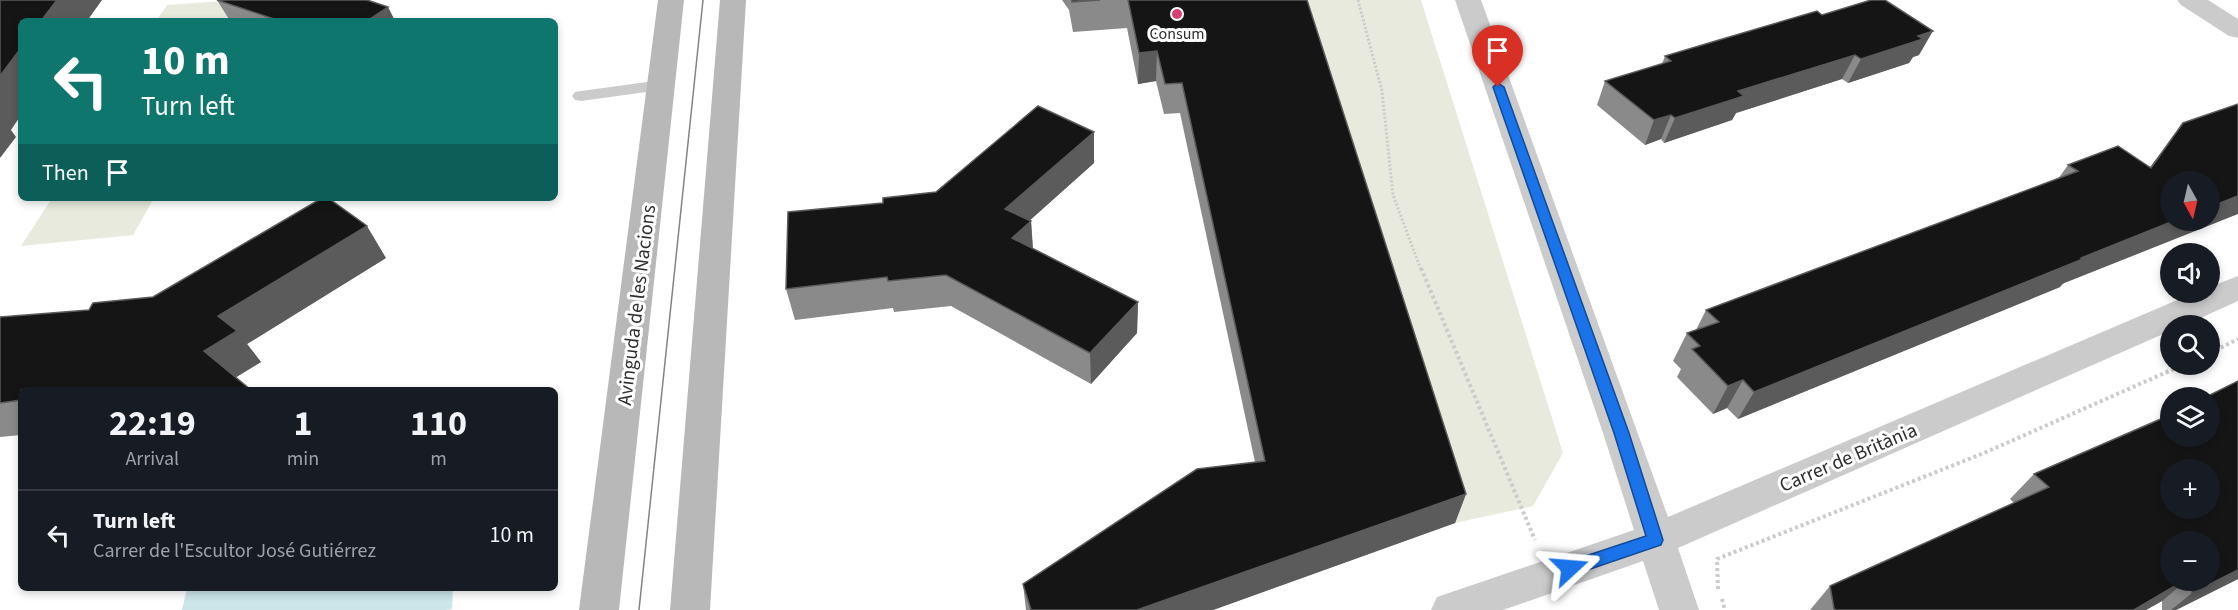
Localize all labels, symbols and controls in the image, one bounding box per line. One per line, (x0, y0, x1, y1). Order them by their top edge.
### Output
marker: Consum (1170, 7, 1184, 21)
place label: Consum (1149, 23, 1205, 45)
pin (1472, 25, 1523, 87)
text: 10 m (141, 31, 230, 91)
icon: arrive (1481, 34, 1514, 67)
icon: left (42, 42, 120, 120)
text: Turn left (141, 87, 235, 126)
icon: arrive (101, 156, 134, 189)
text: Then (42, 157, 89, 189)
north arrow (2160, 171, 2220, 231)
map controls (2160, 171, 2220, 591)
street label: Avinguda de les Nacions (611, 203, 663, 407)
button: sound (2160, 243, 2220, 303)
button: search (2160, 315, 2220, 375)
button: layers (2160, 387, 2220, 447)
text: 22:19 (109, 398, 196, 449)
text: 1 (293, 398, 312, 449)
text: 110 (410, 398, 467, 449)
street label: Carrer de Britània (1775, 416, 1922, 500)
text: Arrival (125, 445, 179, 473)
text: min (287, 445, 319, 473)
text: m (430, 445, 447, 473)
button: + (2160, 459, 2220, 519)
text: Turn left (93, 505, 175, 537)
icon: left (42, 519, 75, 552)
text: 10 m (489, 519, 534, 551)
button: − (2160, 531, 2220, 591)
position arrow (1538, 536, 1602, 600)
text: Carrer de l'Escultor José Gutiérrez (93, 537, 376, 565)

